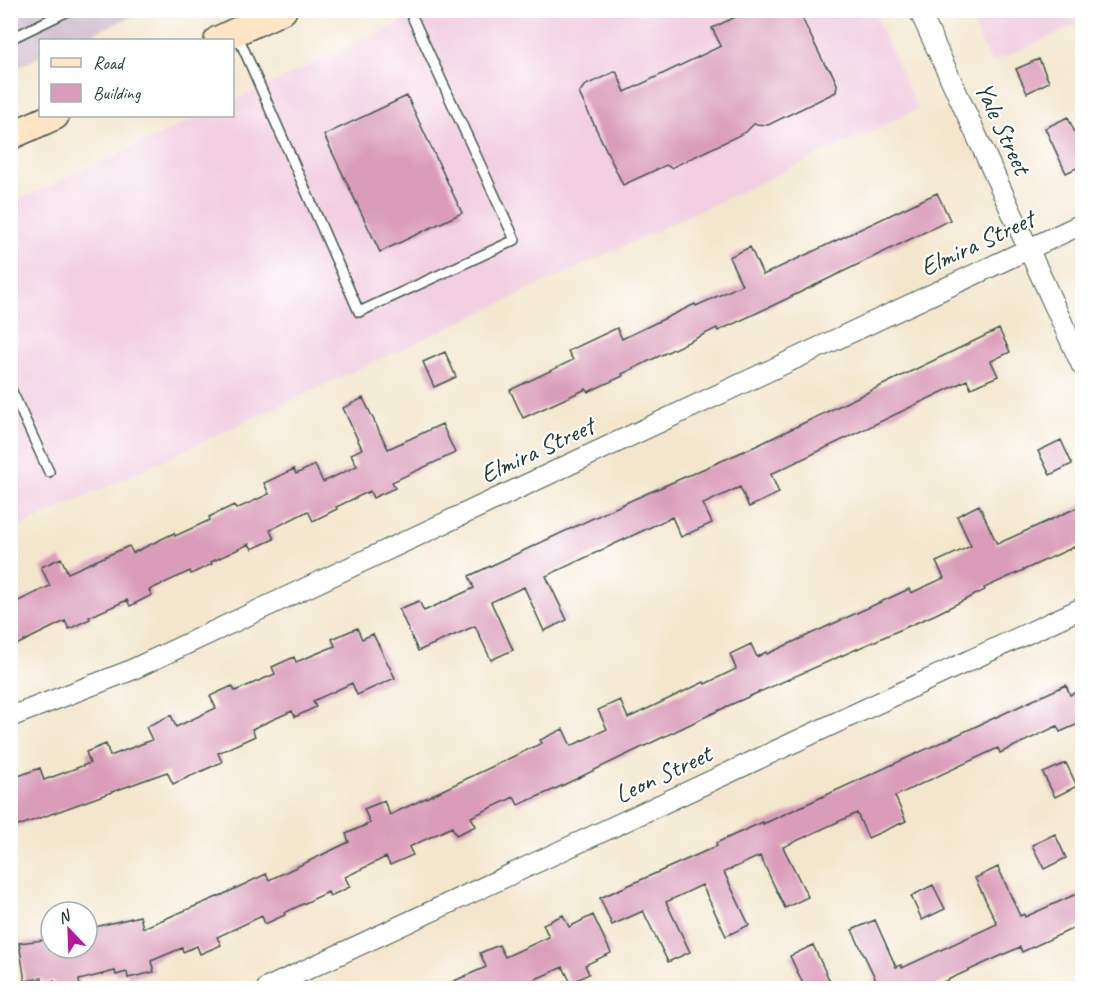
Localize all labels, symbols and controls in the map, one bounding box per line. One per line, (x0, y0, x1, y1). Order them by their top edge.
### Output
legend (39, 39, 234, 117)
text: Road (93, 52, 126, 74)
street label: Yale Street (967, 77, 1040, 182)
text: Building (93, 82, 142, 104)
street label: Elmira Street (915, 201, 1042, 284)
street label: Elmira Street (475, 408, 602, 491)
street label: Leon Street (609, 736, 719, 811)
north arrow (39, 900, 99, 960)
text: N (55, 905, 75, 928)

